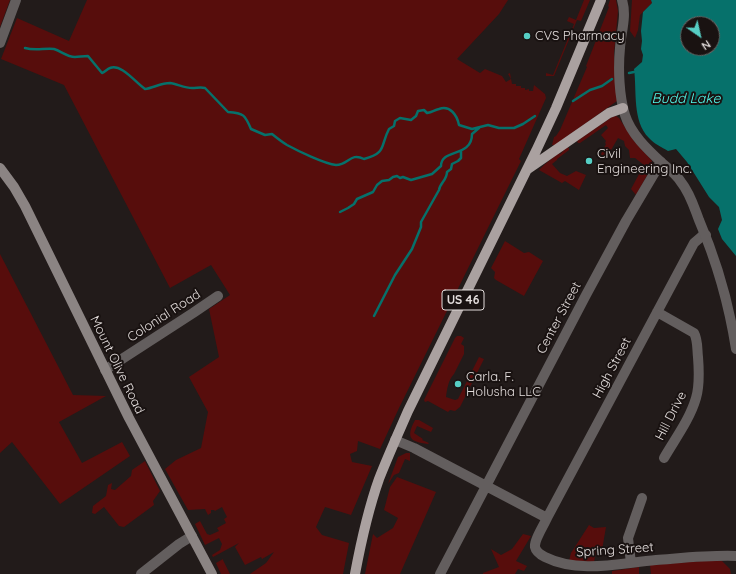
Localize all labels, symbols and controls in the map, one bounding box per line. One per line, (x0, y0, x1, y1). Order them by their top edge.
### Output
north arrow (680, 16, 720, 56)
place label: CVS Pharmacy (535, 28, 625, 44)
marker: CVS Pharmacy (522, 31, 532, 41)
text: N (699, 37, 713, 53)
water label: Budd Lake (652, 91, 720, 107)
place label: Civil Engineering Inc. (597, 146, 692, 177)
marker: Civil Engineering Inc. (584, 156, 594, 166)
street label: Center Street (534, 279, 584, 357)
street label: Colonial Road (125, 287, 203, 345)
road number: US 46 (442, 290, 484, 310)
street label: Mount Olive Road (87, 313, 147, 417)
street label: High Street (589, 335, 635, 401)
place label: Carla. F. Holusha LLC (466, 369, 541, 400)
marker: Carla. F. Holusha LLC (453, 379, 463, 389)
street label: Hill Drive (652, 389, 690, 443)
street label: Spring Street (576, 540, 654, 560)

